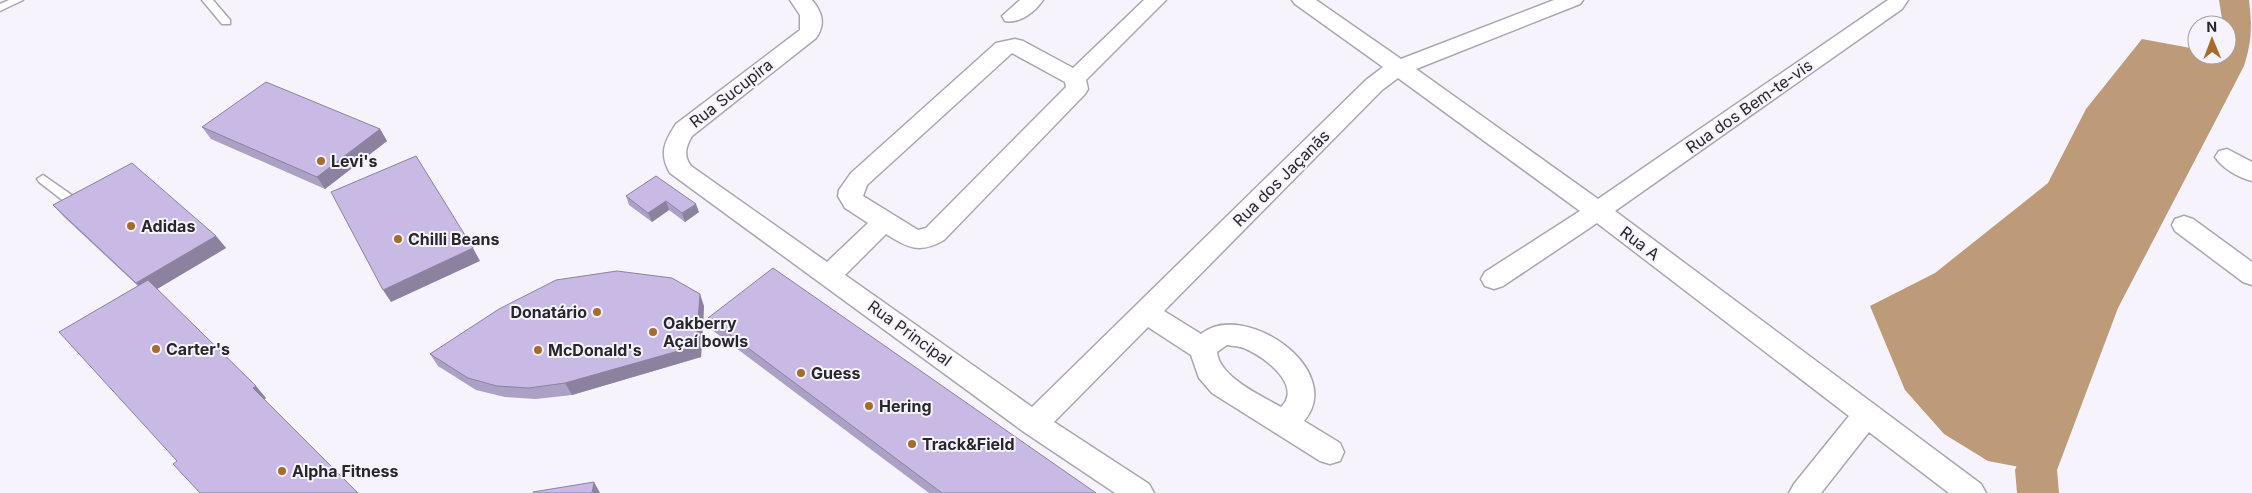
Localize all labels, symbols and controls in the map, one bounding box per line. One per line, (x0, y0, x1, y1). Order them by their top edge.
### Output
north arrow (2187, 15, 2237, 65)
text: N (2206, 18, 2217, 35)
street label: Rua Sucupira (685, 54, 777, 132)
street label: Rua dos Bem-te-vis (1682, 55, 1816, 157)
street label: Rua dos Jaçanãs (1228, 125, 1334, 231)
place label: Levi's (331, 151, 378, 171)
marker: Levi's (315, 155, 327, 167)
place label: Adidas (141, 216, 195, 236)
marker: Adidas (125, 220, 137, 232)
street label: Rua A (1616, 222, 1664, 264)
place label: Chilli Beans (408, 229, 499, 249)
marker: Chilli Beans (392, 233, 404, 245)
street label: Rua Principal (864, 296, 956, 370)
place label: Donatário (510, 302, 587, 322)
marker: Donatário (591, 306, 603, 318)
place label: Oakberry Açaí bowls (663, 313, 748, 351)
marker: Oakberry Açaí bowls (647, 326, 659, 338)
place label: Carter's (166, 339, 230, 359)
place label: McDonald's (548, 340, 642, 360)
marker: Carter's (150, 343, 162, 355)
marker: McDonald's (532, 344, 544, 356)
place label: Guess (811, 363, 860, 383)
marker: Guess (795, 367, 807, 379)
place label: Hering (879, 396, 932, 416)
marker: Hering (863, 400, 875, 412)
place label: Track&Field (922, 434, 1014, 454)
marker: Track&Field (906, 438, 918, 450)
place label: Alpha Fitness (292, 461, 398, 481)
marker: Alpha Fitness (276, 465, 288, 477)

